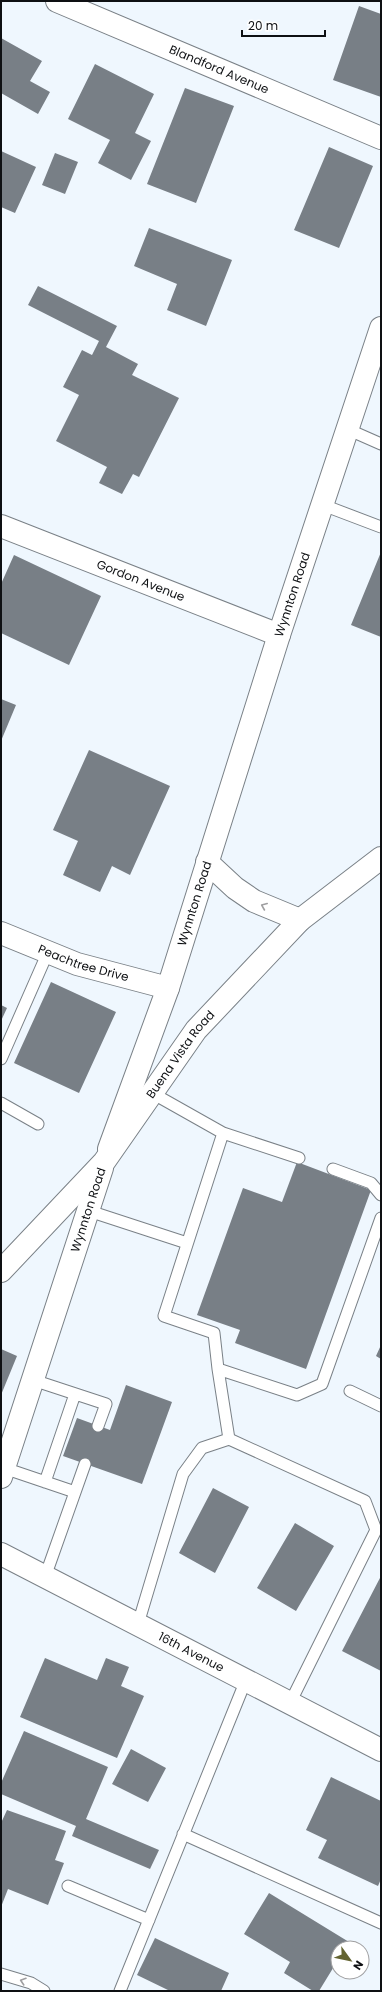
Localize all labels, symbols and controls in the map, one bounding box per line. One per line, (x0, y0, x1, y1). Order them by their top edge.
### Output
scale bar (242, 12, 325, 38)
text: 20 m (248, 17, 278, 34)
street label: Blandford Avenue (167, 40, 272, 98)
street label: Wynnton Road (270, 550, 314, 639)
street label: Gordon Avenue (94, 555, 187, 605)
street label: Wynnton Road (173, 859, 215, 948)
one-way arrow (260, 902, 267, 910)
street label: Peachtree Drive (36, 940, 131, 985)
street label: Buena Vista Road (142, 1006, 218, 1102)
street label: Wynnton Road (66, 1165, 110, 1254)
street label: 16th Avenue (156, 1628, 227, 1676)
north arrow (330, 1940, 370, 1980)
text: N (349, 1958, 367, 1973)
one-way arrow (20, 1977, 27, 1986)

